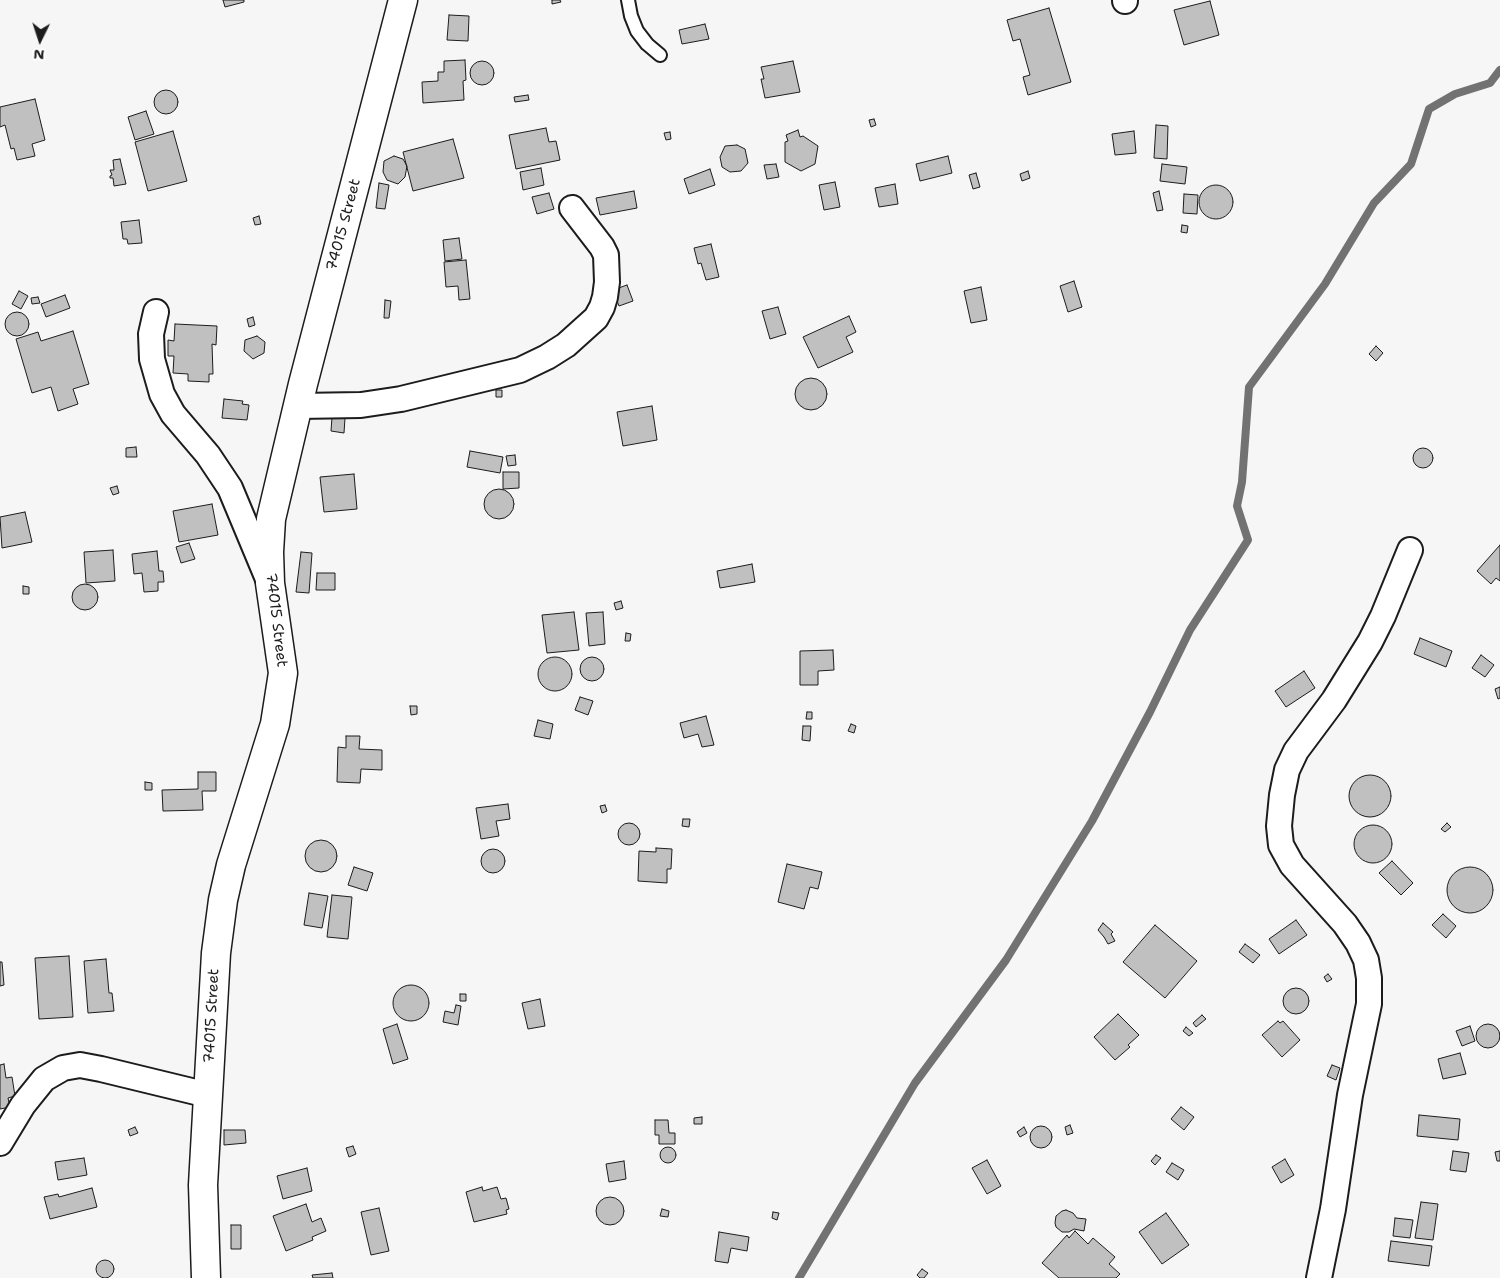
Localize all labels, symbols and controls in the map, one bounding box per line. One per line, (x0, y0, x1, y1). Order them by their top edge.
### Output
north arrow (15, 15, 65, 65)
text: N (33, 46, 45, 64)
street label: 74015 Street (323, 177, 365, 273)
street label: 74015 Street (261, 572, 291, 668)
street label: 74015 Street (201, 968, 223, 1064)

